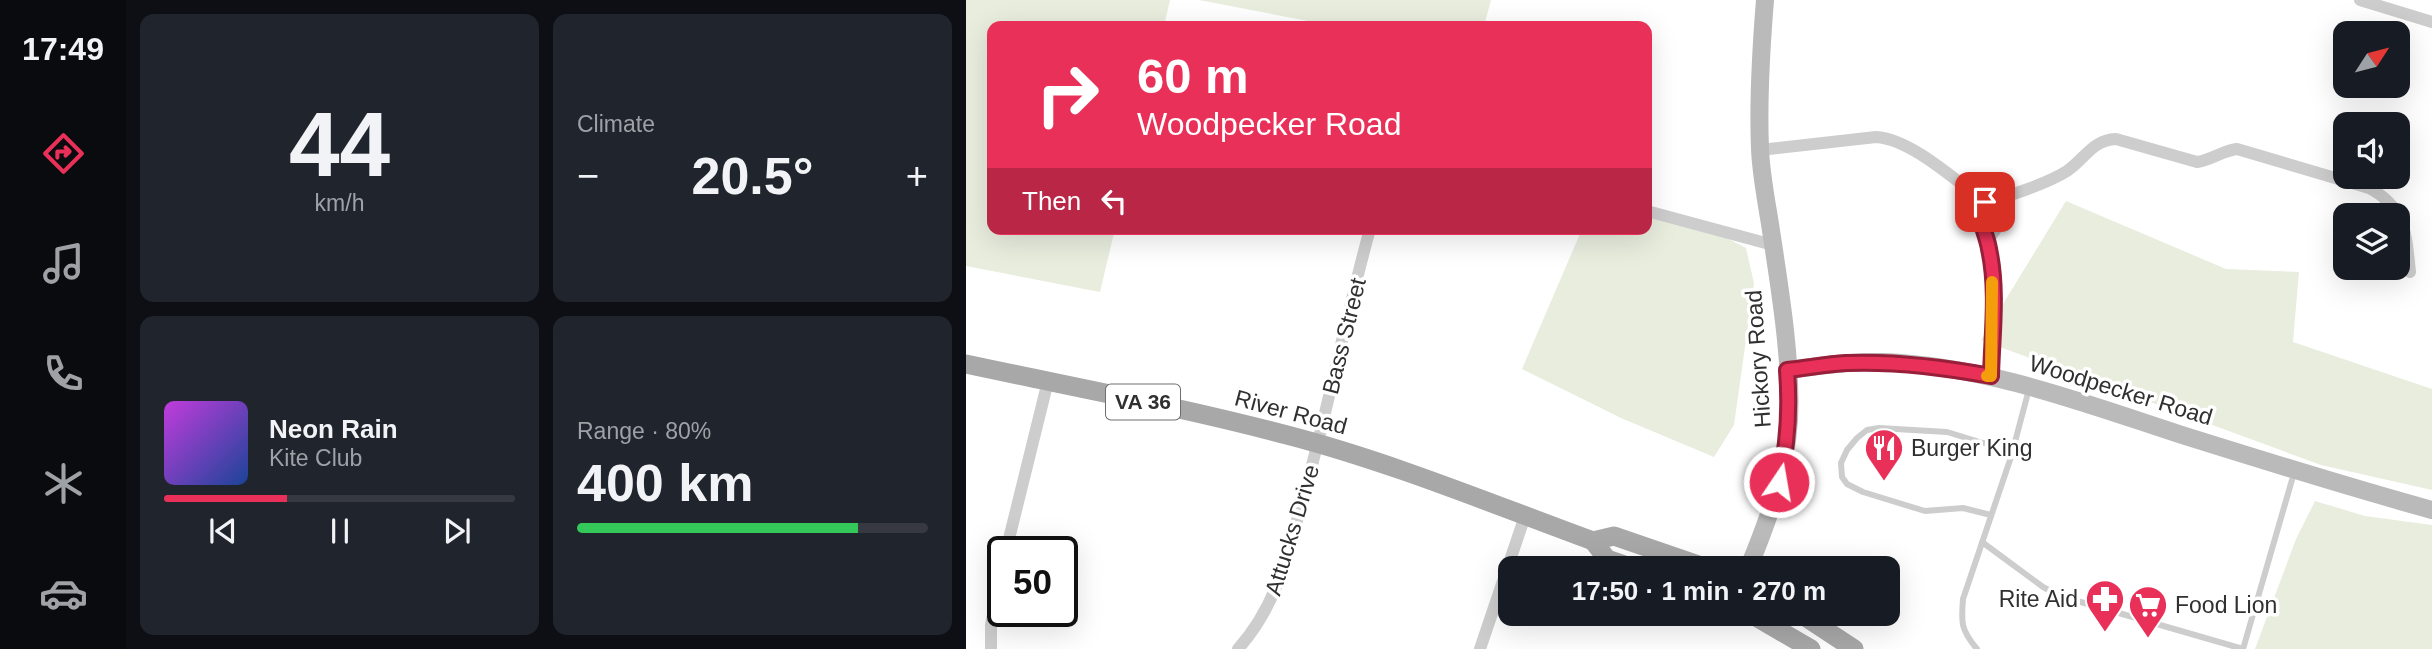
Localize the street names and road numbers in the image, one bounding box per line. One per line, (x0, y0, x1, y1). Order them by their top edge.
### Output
street label: Bass Street (1317, 275, 1371, 397)
street label: Hickory Road (1740, 289, 1776, 429)
street label: Woodpecker Road (2026, 350, 2216, 430)
road number: VA 36 (1106, 384, 1180, 420)
street label: River Road (1232, 385, 1350, 439)
street label: Attucks Drive (1260, 461, 1324, 599)

